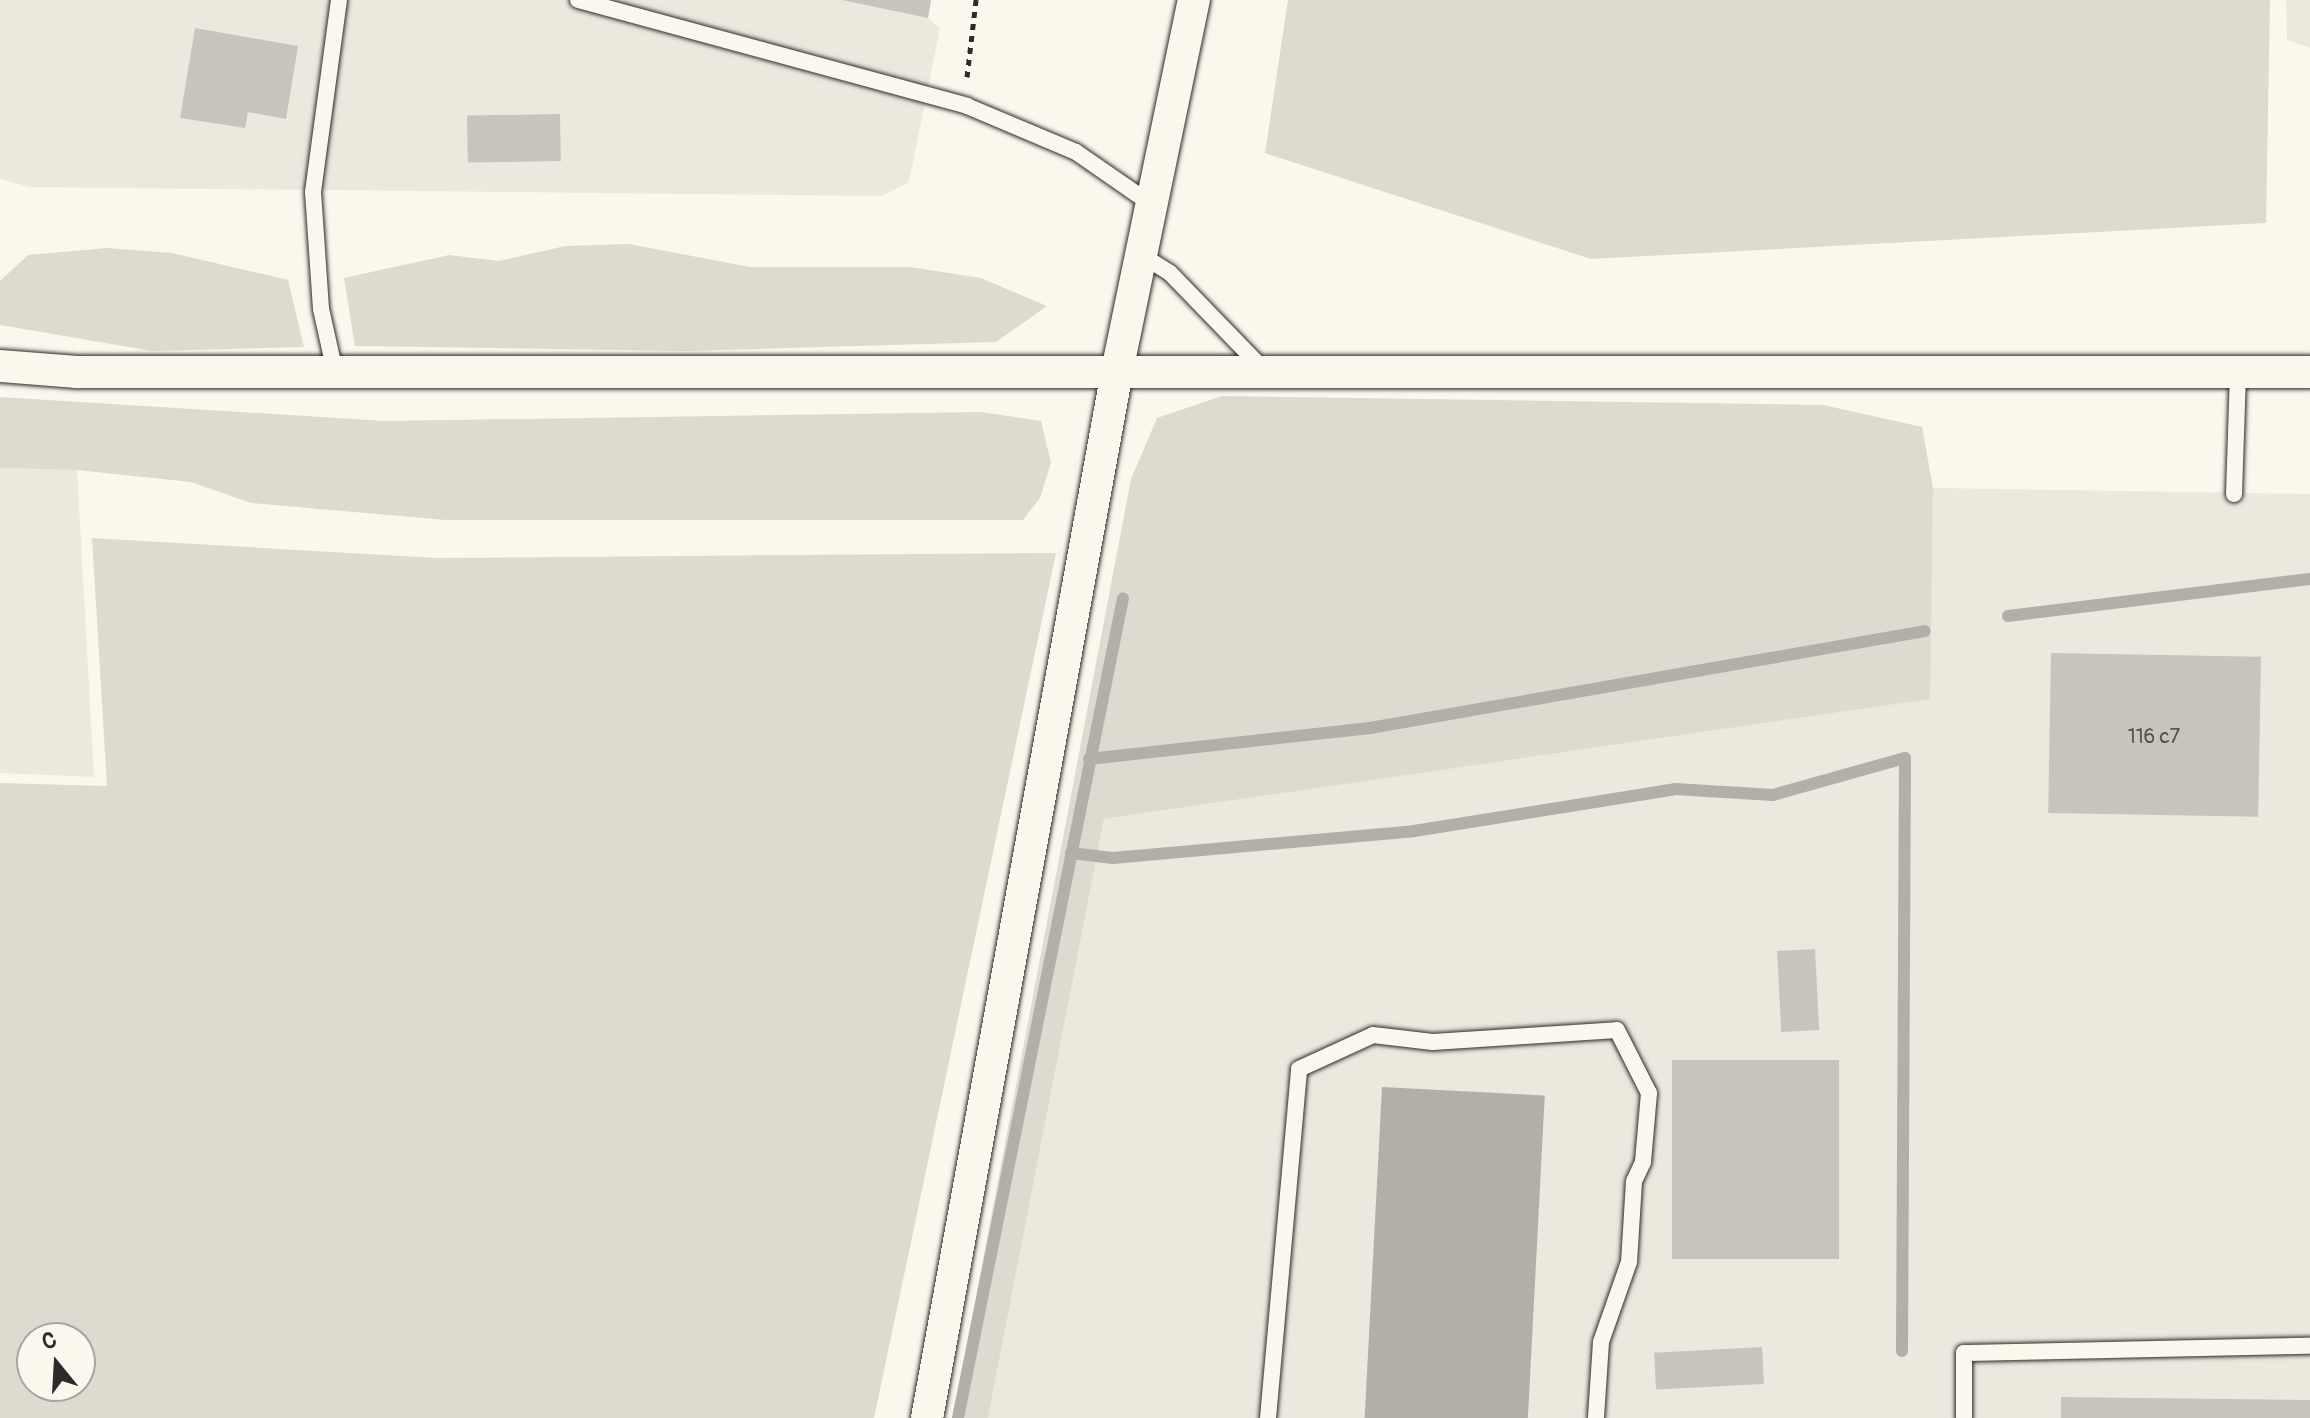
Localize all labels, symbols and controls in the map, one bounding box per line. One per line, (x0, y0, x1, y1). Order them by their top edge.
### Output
house number: 116 с7 (2128, 724, 2180, 748)
north arrow (16, 1322, 96, 1402)
text: С (38, 1326, 60, 1356)

